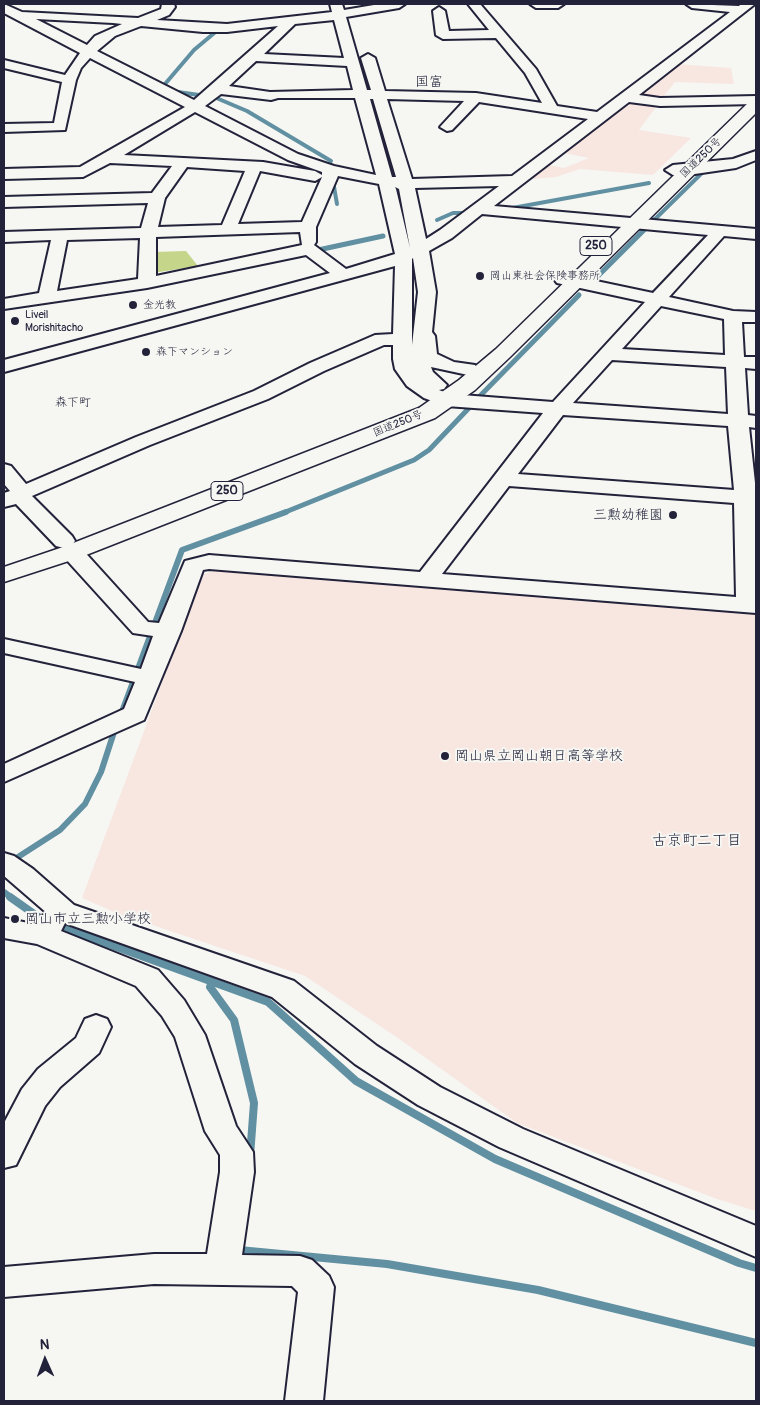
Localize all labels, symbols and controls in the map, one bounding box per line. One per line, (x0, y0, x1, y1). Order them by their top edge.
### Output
district label: 国富 (415, 74, 443, 90)
street label: 国道250号 (677, 135, 725, 181)
road number: 250 (580, 237, 612, 256)
place label: 岡山東社会保険事務所 (490, 269, 600, 283)
marker: 岡山東社会保険事務所 (474, 270, 486, 282)
place label: 金光教 (143, 298, 176, 312)
marker: 金光教 (127, 299, 139, 311)
place label: Liveil Morishitacho (25, 308, 83, 334)
marker: Liveil Morishitacho (9, 315, 21, 327)
place label: 森下マンション (156, 345, 233, 359)
marker: 森下マンション (140, 346, 152, 358)
district label: 森下町 (55, 396, 91, 410)
street label: 国道250号 (371, 408, 425, 440)
road number: 250 (211, 482, 243, 501)
place label: 三勲幼稚園 (593, 507, 663, 523)
marker: 三勲幼稚園 (667, 509, 679, 521)
place label: 岡山県立岡山朝日高等学校 (455, 748, 623, 764)
marker: 岡山県立岡山朝日高等学校 (439, 750, 451, 762)
district label: 古京町二丁目 (652, 832, 742, 850)
place label: 岡山市立三勲小学校 (25, 911, 151, 927)
marker: 岡山市立三勲小学校 (9, 913, 21, 925)
north arrow (20, 1335, 70, 1385)
text: N (39, 1336, 49, 1353)

